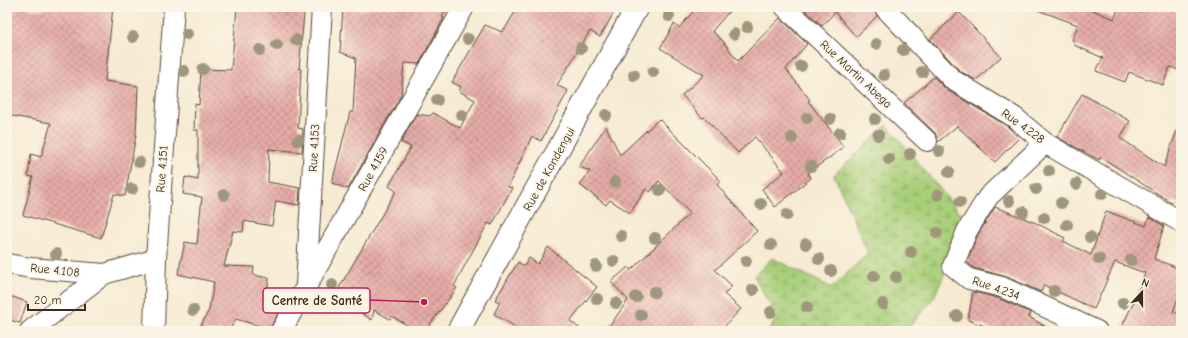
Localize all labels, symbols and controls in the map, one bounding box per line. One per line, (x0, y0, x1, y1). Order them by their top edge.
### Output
street label: Rue Martin Abega (817, 37, 895, 111)
street label: Rue 4.228 (999, 106, 1047, 146)
street label: Rue 4.153 (306, 124, 322, 172)
street label: Rue de Kondengui (520, 125, 578, 213)
street label: Rue 4.159 (355, 144, 391, 194)
street label: Rue 4.151 (153, 145, 171, 193)
street label: Rue 4.108 (30, 260, 80, 280)
north arrow (1122, 272, 1162, 312)
street label: Rue 4.234 (971, 273, 1022, 303)
text: N (1140, 276, 1151, 290)
scale bar (28, 286, 85, 312)
callout: Centre de Santé (263, 288, 370, 313)
text: 20 m (34, 293, 62, 307)
text: Centre de Santé (272, 293, 363, 308)

